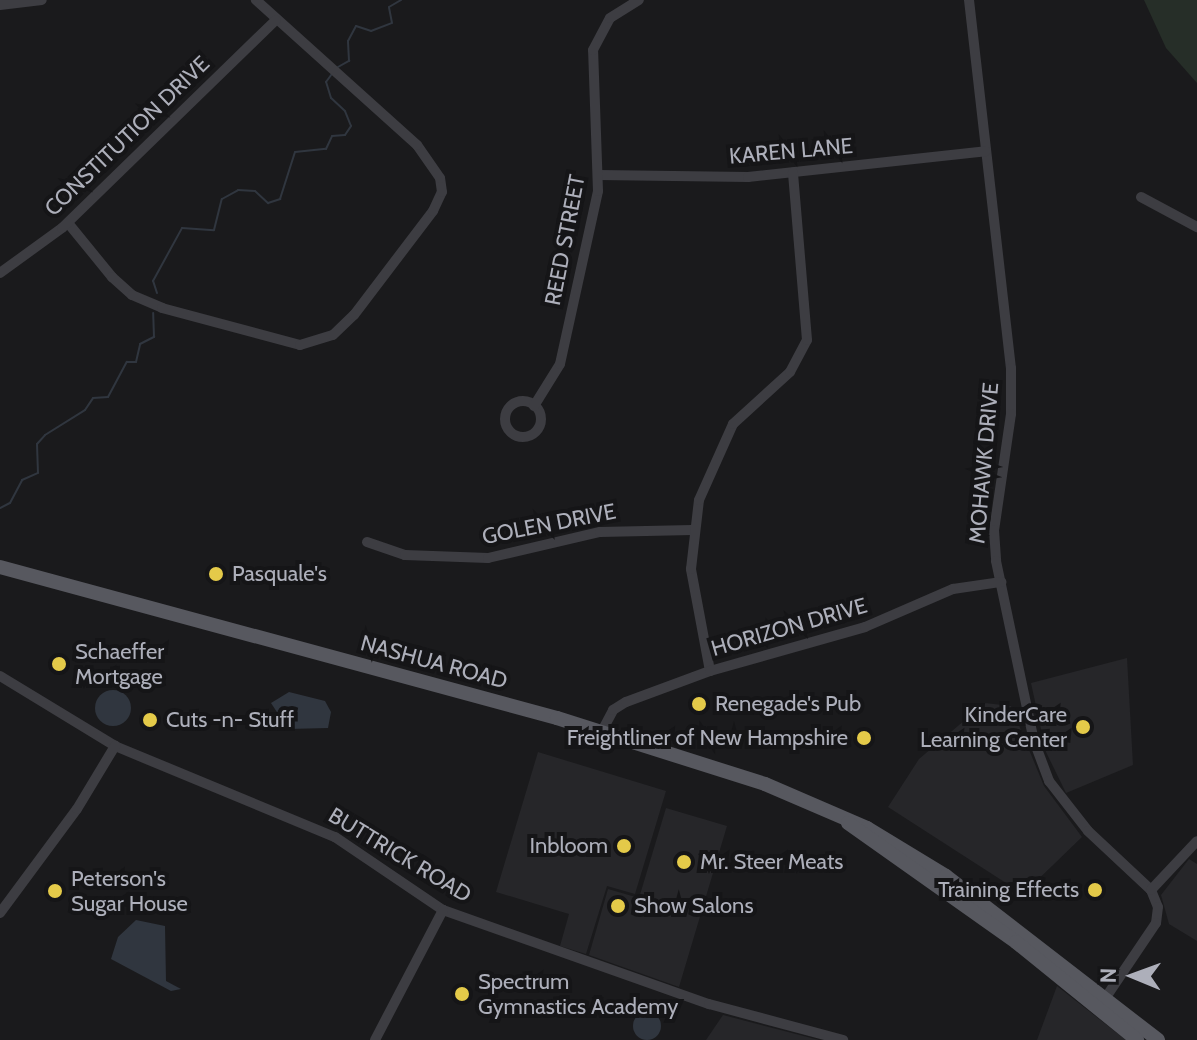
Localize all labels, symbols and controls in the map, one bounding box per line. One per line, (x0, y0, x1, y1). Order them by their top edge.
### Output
street label: CONSTITUTION DRIVE (39, 51, 215, 221)
street label: KAREN LANE (728, 132, 854, 170)
street label: REED STREET (539, 172, 591, 308)
street label: MOHAWK DRIVE (964, 381, 1004, 545)
street label: GOLEN DRIVE (480, 498, 618, 550)
place label: Pasquale's (232, 561, 327, 587)
marker: Pasquale's (207, 565, 225, 583)
street label: HORIZON DRIVE (708, 592, 870, 662)
street label: NASHUA ROAD (358, 630, 510, 694)
place label: Schaeffer Mortgage (75, 638, 164, 690)
marker: Schaeffer Mortgage (50, 655, 68, 673)
place label: Renegade's Pub (715, 691, 861, 717)
marker: Renegade's Pub (690, 695, 708, 713)
place label: KinderCare Learning Center (920, 701, 1067, 752)
place label: Cuts -n- Stuff (166, 707, 294, 733)
marker: Cuts -n- Stuff (141, 711, 159, 729)
marker: KinderCare Learning Center (1074, 718, 1092, 736)
place label: Freightliner of New Hampshire (567, 725, 848, 751)
marker: Freightliner of New Hampshire (855, 729, 873, 747)
street label: BUTTRICK ROAD (324, 802, 476, 908)
place label: Inbloom (530, 833, 608, 859)
marker: Inbloom (615, 837, 633, 855)
place label: Mr. Steer Meats (700, 849, 843, 875)
marker: Mr. Steer Meats (675, 853, 693, 871)
place label: Peterson's Sugar House (71, 865, 188, 916)
place label: Training Effects (938, 877, 1079, 903)
marker: Training Effects (1086, 881, 1104, 899)
marker: Peterson's Sugar House (46, 882, 64, 900)
place label: Show Salons (634, 893, 754, 919)
marker: Show Salons (609, 897, 627, 915)
north arrow (1093, 936, 1173, 1016)
place label: Spectrum Gymnastics Academy (478, 968, 678, 1020)
text: N (1095, 968, 1122, 984)
marker: Spectrum Gymnastics Academy (453, 985, 471, 1003)

